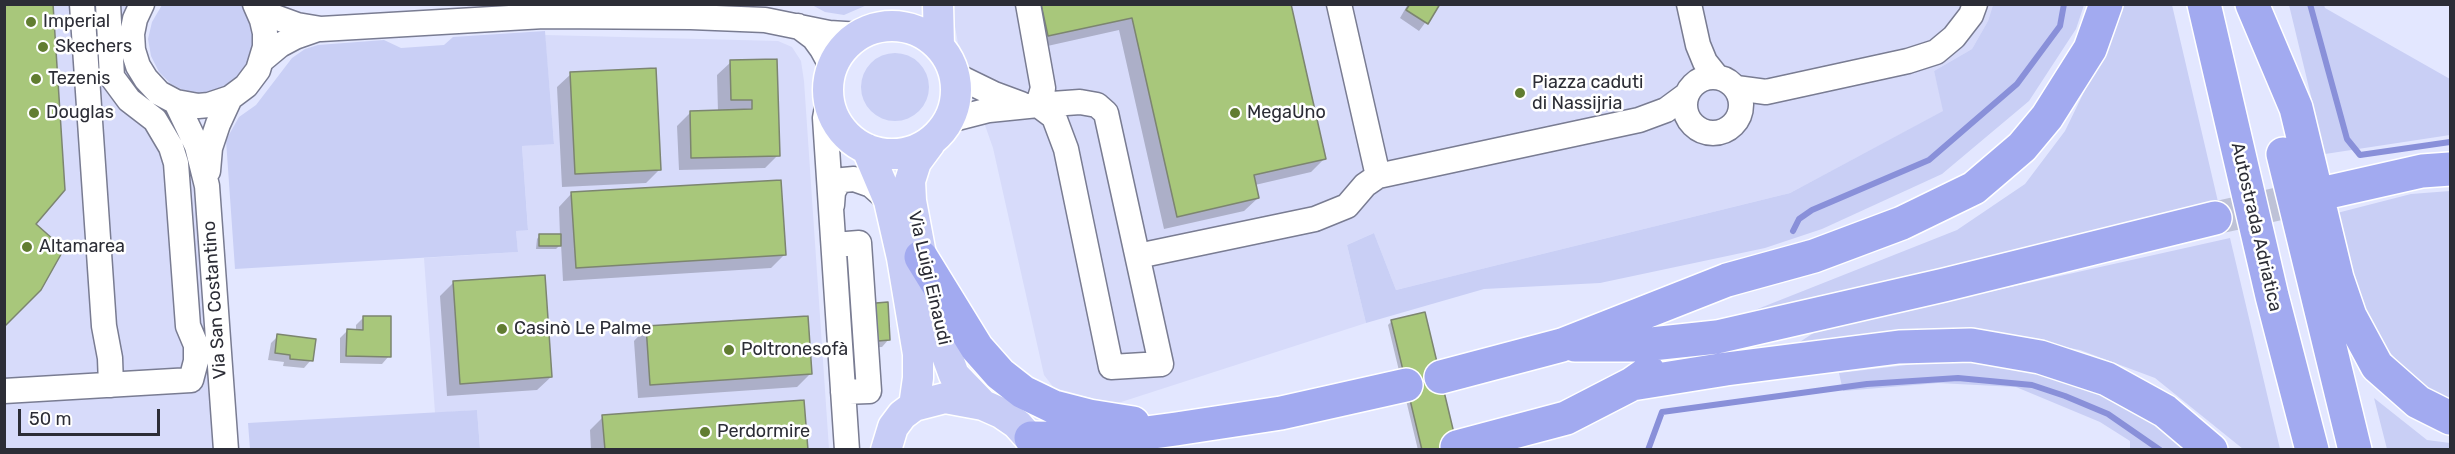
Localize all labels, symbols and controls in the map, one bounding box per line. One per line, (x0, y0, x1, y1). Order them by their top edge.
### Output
place label: Imperial (43, 11, 110, 33)
marker: Imperial (24, 15, 38, 29)
place label: Skechers (55, 36, 132, 58)
marker: Skechers (36, 40, 50, 54)
place label: Tezenis (48, 68, 110, 90)
marker: Tezenis (29, 72, 43, 86)
place label: Piazza caduti di Nassijria (1532, 72, 1643, 115)
marker: Piazza caduti di Nassijria (1513, 86, 1527, 100)
place label: Douglas (46, 102, 114, 124)
place label: MegaUno (1247, 102, 1326, 124)
marker: Douglas (27, 106, 41, 120)
marker: MegaUno (1228, 106, 1242, 120)
street label: Autostrada Adriatica (2226, 140, 2286, 314)
street label: Via Luigi Einaudi (903, 209, 955, 347)
street label: Via San Costantino (199, 220, 231, 380)
place label: Altamarea (39, 236, 125, 258)
marker: Altamarea (20, 240, 34, 254)
place label: Casinò Le Palme (514, 318, 651, 340)
marker: Casinò Le Palme (495, 322, 509, 336)
place label: Poltronesofà (741, 339, 848, 361)
marker: Poltronesofà (722, 343, 736, 357)
scale bar (21, 397, 164, 435)
text: 50 m (29, 408, 72, 430)
place label: Perdormire (717, 421, 810, 443)
marker: Perdormire (698, 425, 712, 439)

